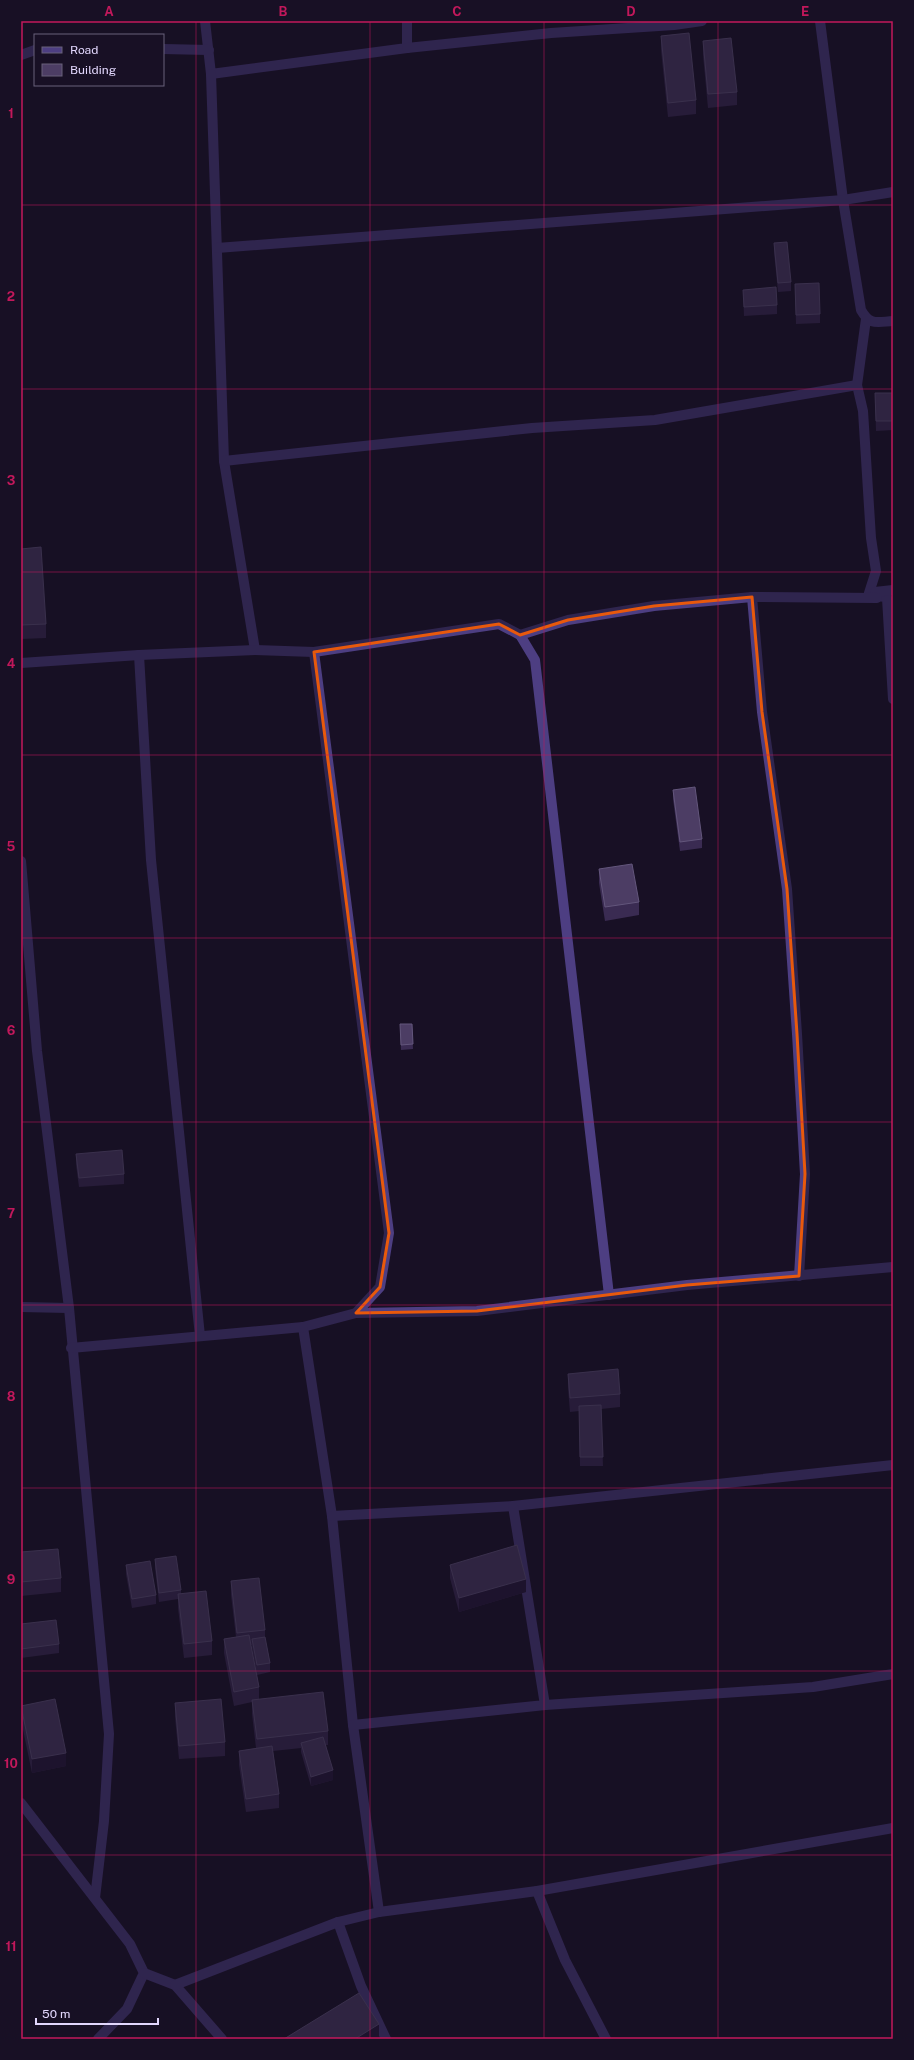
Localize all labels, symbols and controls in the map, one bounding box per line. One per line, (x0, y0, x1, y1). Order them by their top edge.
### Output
text: A (104, 4, 114, 19)
text: B (279, 4, 288, 19)
text: C (452, 4, 462, 19)
text: D (626, 4, 636, 19)
text: E (801, 4, 809, 19)
legend (34, 34, 164, 86)
text: Road (70, 43, 98, 57)
text: Building (70, 63, 116, 77)
text: 1 (8, 106, 14, 121)
text: 2 (7, 289, 15, 304)
text: 3 (7, 473, 16, 488)
text: 4 (7, 656, 16, 671)
text: 5 (7, 839, 16, 854)
text: 6 (7, 1023, 16, 1038)
text: 7 (7, 1206, 15, 1221)
text: 8 (7, 1389, 16, 1404)
text: 9 (7, 1572, 15, 1587)
text: 10 (4, 1756, 18, 1771)
text: 11 (5, 1939, 17, 1954)
scale bar (36, 2000, 158, 2026)
text: 50 m (42, 2007, 70, 2021)

